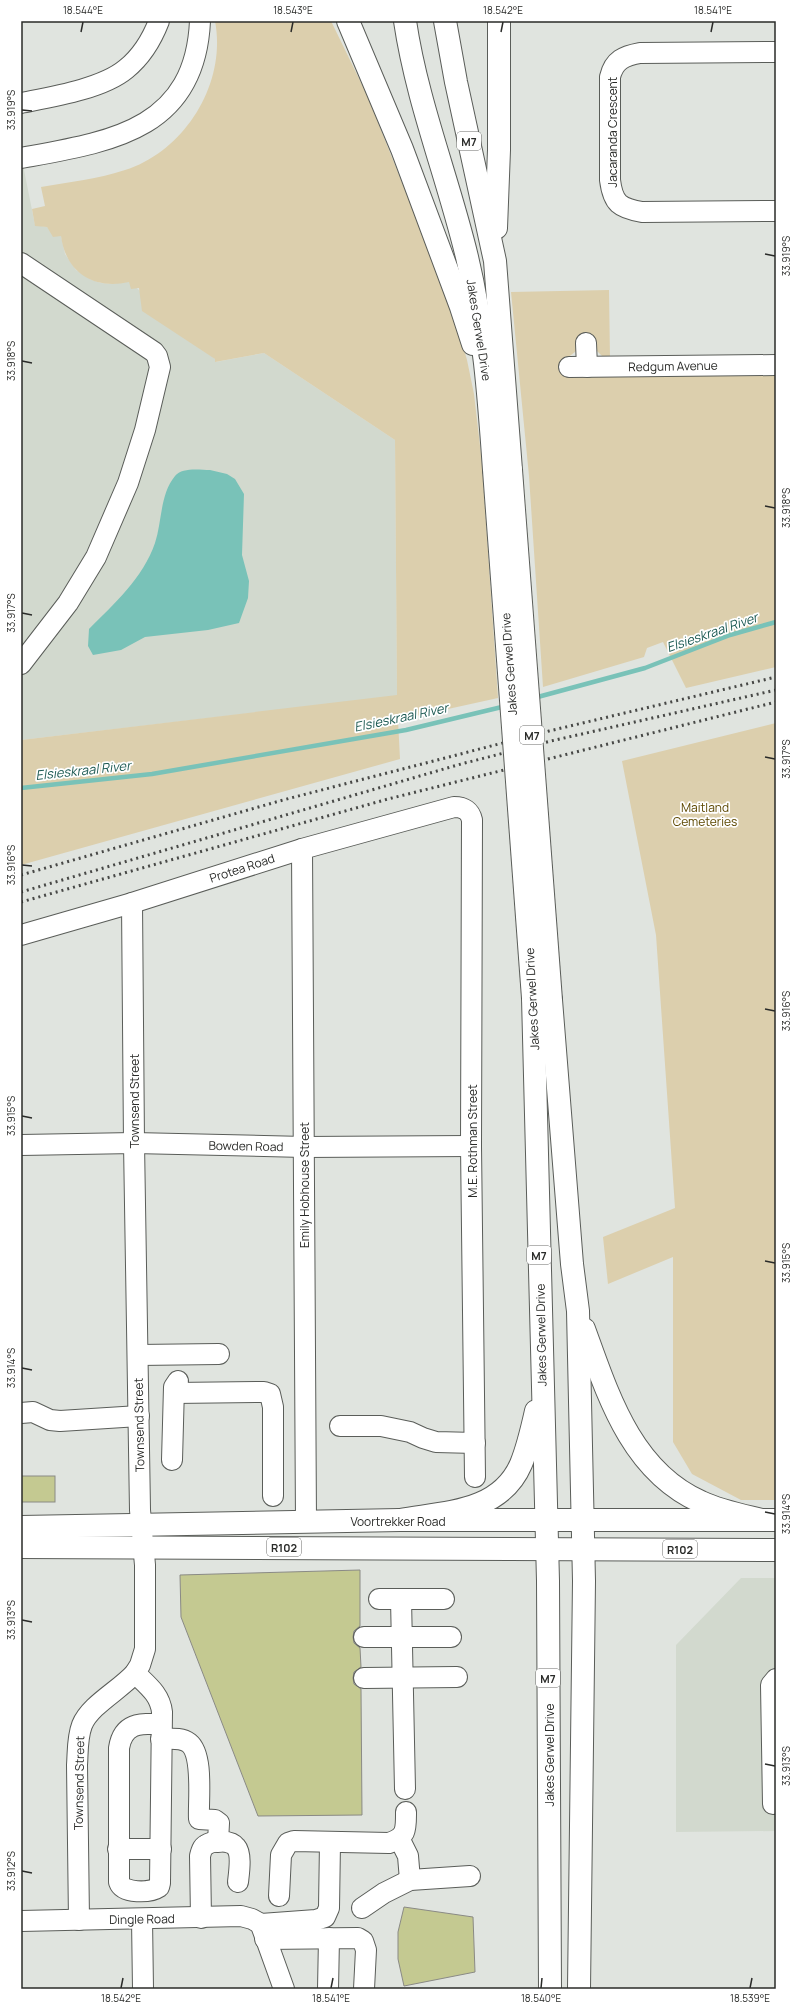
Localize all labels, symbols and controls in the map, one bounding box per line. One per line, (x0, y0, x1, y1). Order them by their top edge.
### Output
text: 18.544°E (63, 3, 103, 17)
text: 18.543°E (273, 3, 313, 17)
text: 18.542°E (483, 3, 523, 17)
text: 18.541°E (694, 3, 732, 17)
street label: Jacaranda Crescent (604, 76, 621, 187)
text: 33.919°S (4, 90, 18, 130)
road number: M7 (457, 132, 481, 150)
text: 33.919°S (779, 236, 793, 276)
street label: Jakes Gerwel Drive (463, 278, 495, 382)
text: 33.918°S (4, 341, 18, 381)
street label: Redgum Avenue (628, 357, 718, 375)
text: 33.918°S (779, 488, 793, 528)
text: 33.917°S (4, 593, 18, 633)
water label: Elsieskraal River (664, 607, 762, 656)
street label: Jakes Gerwel Drive (497, 612, 521, 716)
water label: Elsieskraal River (352, 698, 452, 736)
road number: M7 (520, 726, 544, 744)
text: 33.917°S (779, 739, 793, 779)
water label: Elsieskraal River (35, 756, 134, 784)
park label: Maitland Cemeteries (673, 799, 737, 830)
text: 33.916°S (4, 845, 18, 885)
street label: Protea Road (207, 849, 277, 887)
street label: Jakes Gerwel Drive (521, 947, 543, 1051)
text: 33.916°S (779, 991, 793, 1031)
street label: Townsend Street (126, 1054, 143, 1148)
street label: M.E. Rothman Street (464, 1084, 481, 1198)
text: 33.915°S (4, 1096, 18, 1136)
street label: Emily Hobhouse Street (296, 1122, 313, 1248)
street label: Bowden Road (208, 1137, 284, 1155)
text: 33.915°S (779, 1243, 793, 1283)
road number: M7 (527, 1246, 551, 1264)
street label: Jakes Gerwel Drive (532, 1283, 550, 1387)
text: 33.914°S (4, 1348, 18, 1388)
street label: Townsend Street (130, 1377, 148, 1472)
text: 33.914°S (779, 1494, 793, 1534)
street label: Voortrekker Road (350, 1513, 446, 1530)
road number: R102 (267, 1538, 301, 1556)
road number: R102 (663, 1540, 697, 1558)
text: 33.913°S (4, 1600, 18, 1640)
road number: M7 (536, 1669, 560, 1687)
street label: Jakes Gerwel Drive (541, 1704, 558, 1806)
street label: Townsend Street (70, 1735, 88, 1830)
text: 33.913°S (779, 1746, 793, 1786)
text: 33.912°S (4, 1851, 18, 1891)
street label: Dingle Road (109, 1910, 175, 1928)
text: 18.542°E (101, 1991, 141, 2005)
text: 18.541°E (312, 1991, 350, 2005)
text: 18.540°E (521, 1991, 561, 2005)
text: 18.539°E (730, 1991, 770, 2005)

